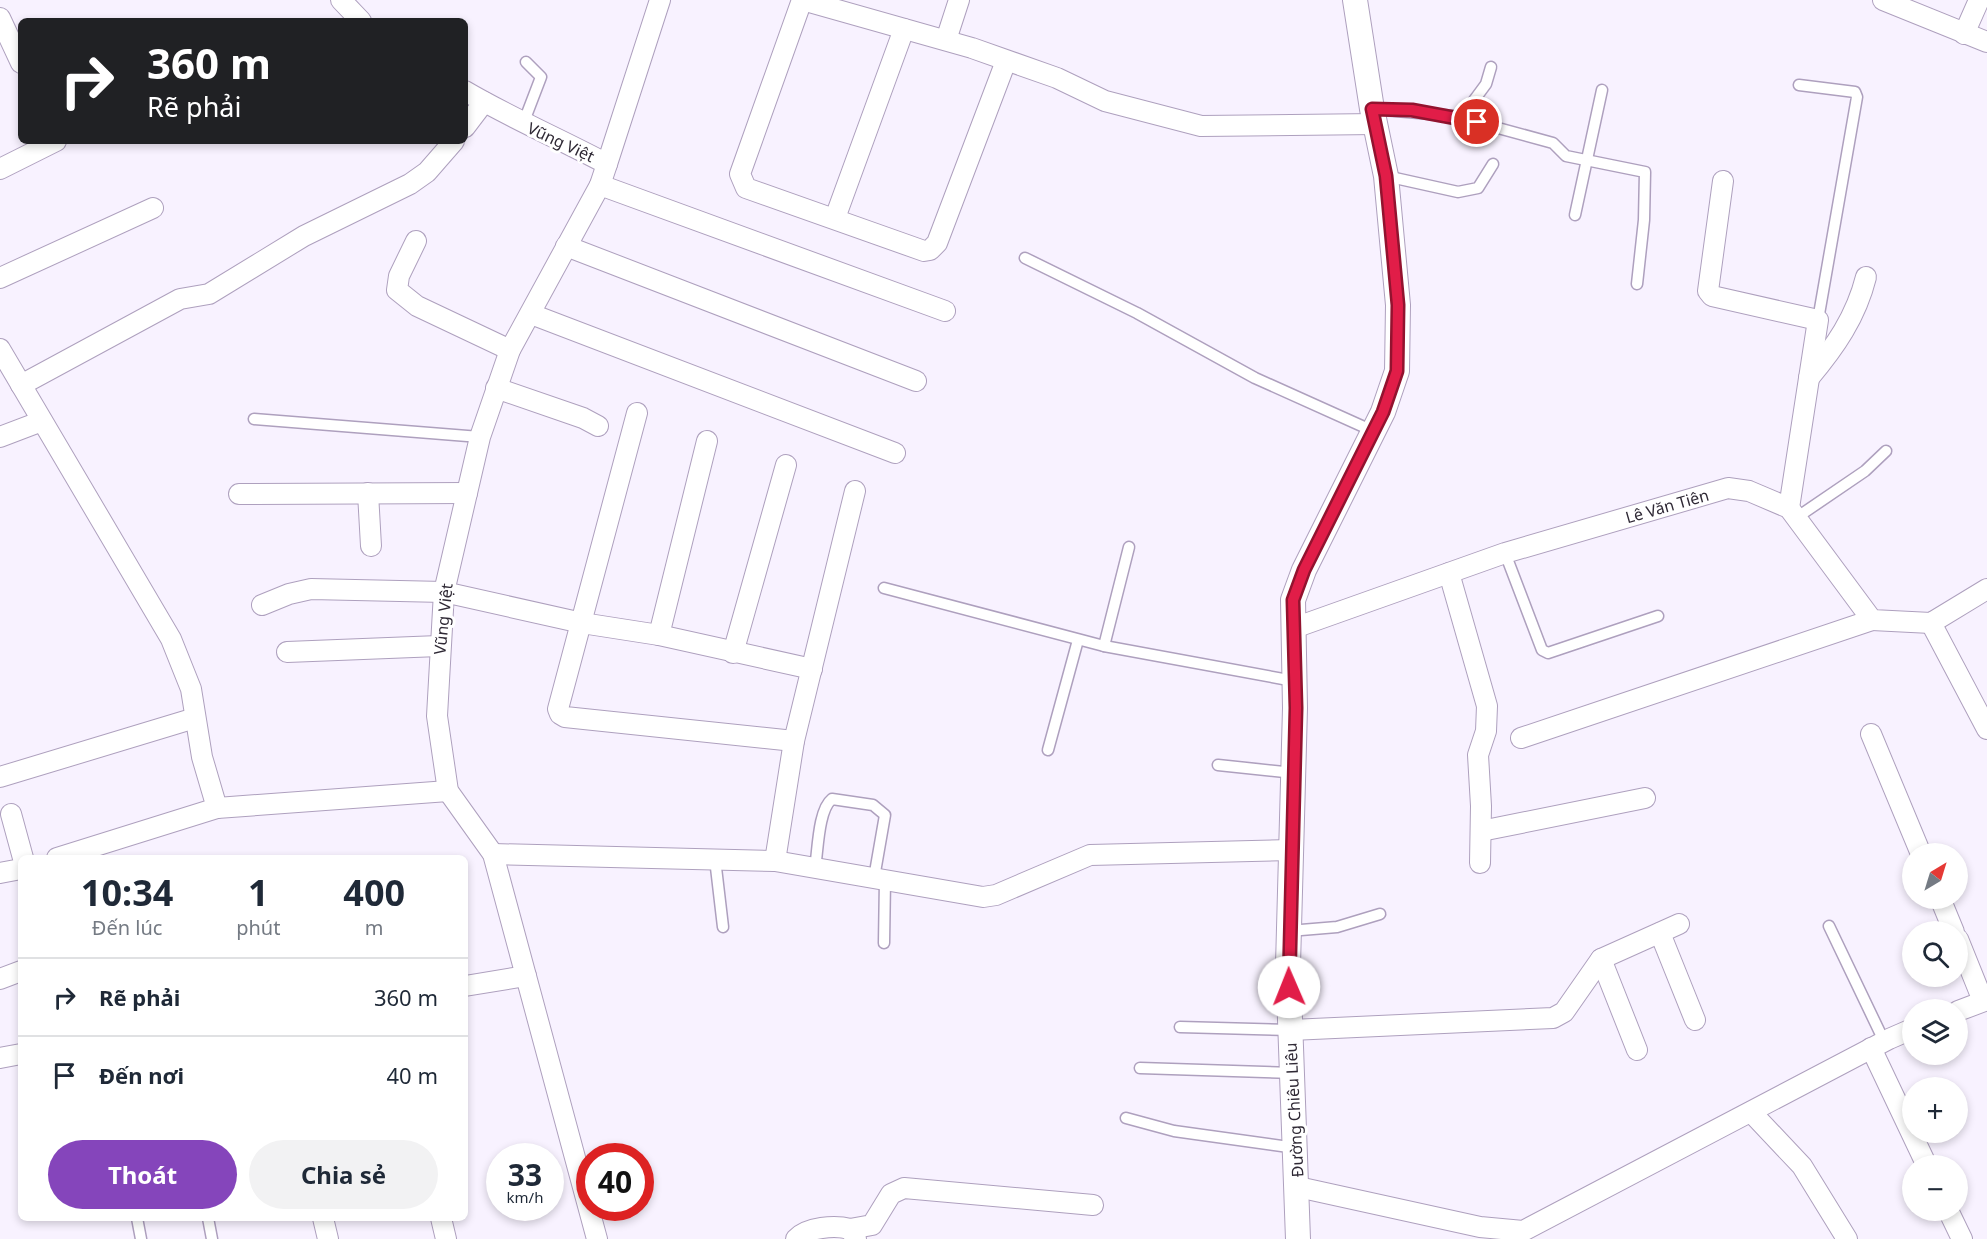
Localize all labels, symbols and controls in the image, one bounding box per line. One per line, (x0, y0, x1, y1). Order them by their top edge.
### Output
text: 360 m (147, 34, 271, 91)
icon: right (48, 42, 126, 120)
text: Rẽ phải (147, 88, 241, 125)
pin (1451, 96, 1502, 147)
icon: arrive (1460, 105, 1493, 138)
street label: Vũng Việt (524, 117, 598, 167)
street label: Lê Văn Tiên (1623, 484, 1711, 528)
street label: Vũng Việt (428, 582, 458, 656)
north arrow (1902, 843, 1968, 909)
map controls (1902, 843, 1968, 1221)
text: 10:34 (81, 868, 173, 917)
text: 1 (248, 868, 269, 917)
text: 400 (343, 868, 405, 917)
text: Đến lúc (92, 914, 162, 941)
text: phút (236, 914, 280, 941)
text: m (365, 914, 384, 941)
button: search (1902, 921, 1968, 987)
position arrow (1257, 955, 1321, 1019)
icon: right (48, 981, 81, 1014)
text: Rẽ phải (99, 982, 180, 1012)
text: 360 m (374, 982, 438, 1012)
button: layers (1902, 999, 1968, 1065)
street label: Đường Chiêu Liêu (1279, 1042, 1309, 1178)
icon: arrive (48, 1059, 81, 1092)
text: Đến nơi (99, 1060, 184, 1090)
text: 40 m (387, 1060, 438, 1090)
button: + (1902, 1077, 1968, 1143)
button: Thoát (48, 1140, 237, 1209)
button: Chia sẻ (249, 1140, 438, 1209)
speed limit sign: 40 (576, 1143, 654, 1221)
text: 33 (508, 1154, 542, 1195)
button: − (1902, 1155, 1968, 1221)
text: km/h (507, 1187, 543, 1207)

